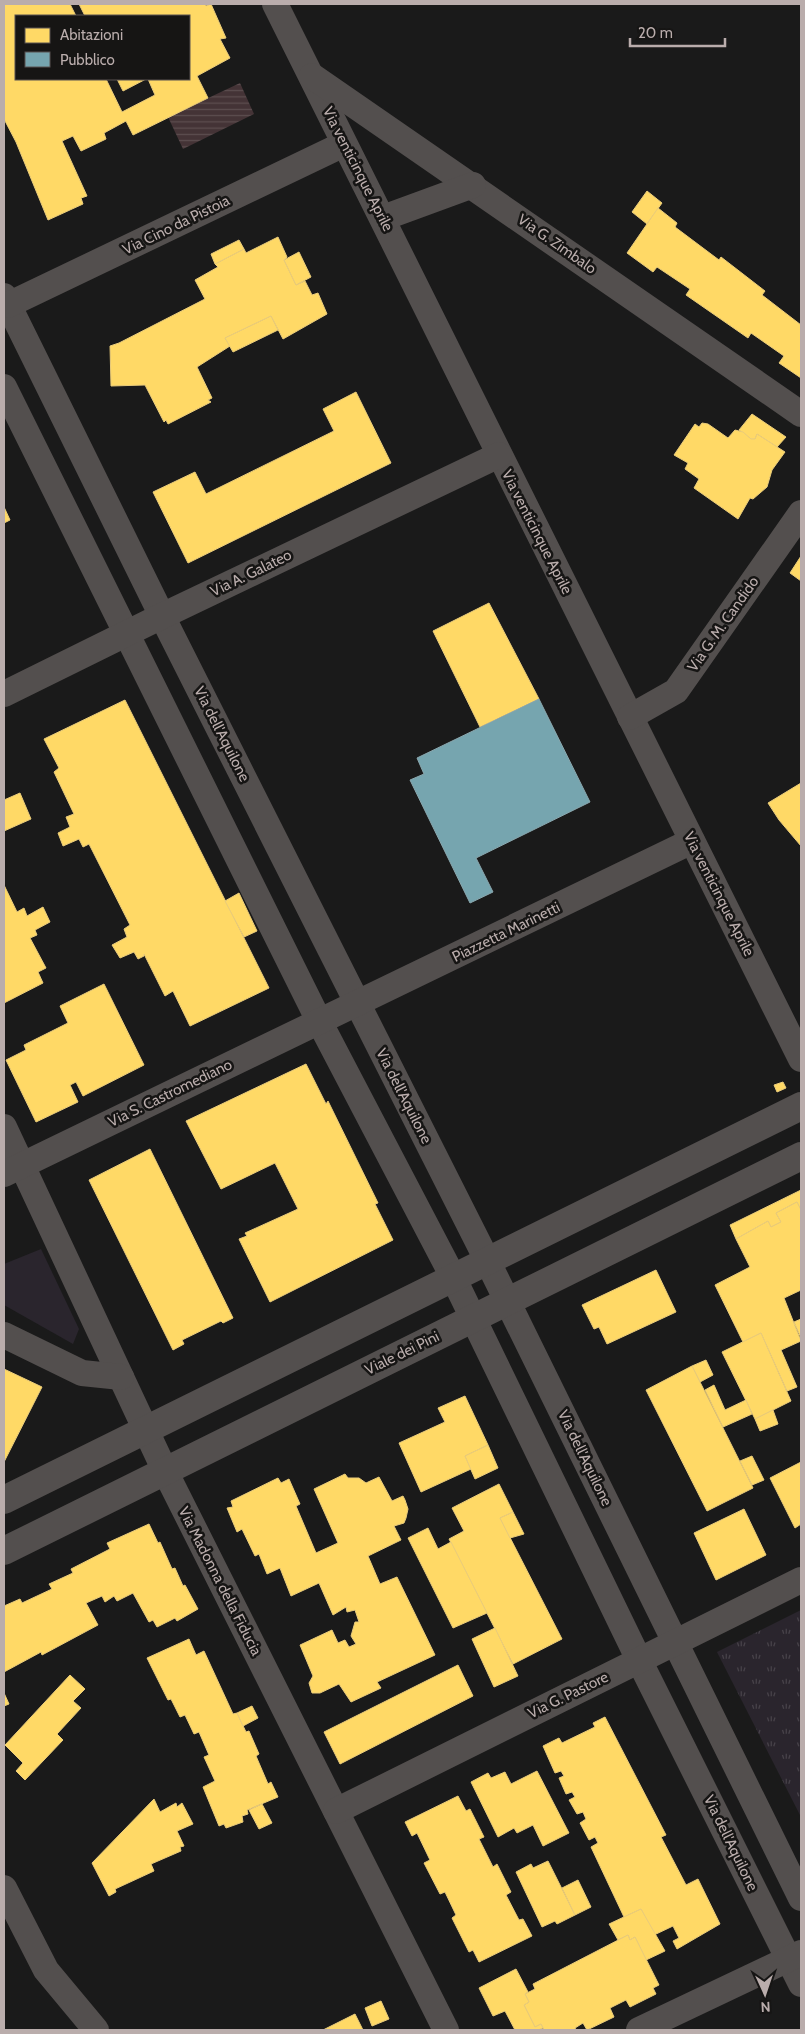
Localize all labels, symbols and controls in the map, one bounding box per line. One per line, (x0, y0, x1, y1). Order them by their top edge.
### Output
legend (15, 15, 190, 80)
scale bar (630, 15, 725, 47)
text: 20 m (638, 24, 673, 42)
text: Abitazioni (60, 26, 123, 44)
text: Pubblico (60, 51, 115, 69)
street label: Via venticinque Aprile (319, 104, 397, 235)
street label: Via Cino da Pistoia (120, 191, 233, 259)
street label: Via G. Zimbalo (514, 210, 600, 278)
street label: Via venticinque Aprile (498, 467, 576, 598)
street label: Via A. Galateo (207, 546, 295, 600)
street label: Via G. M. Candido (684, 573, 762, 675)
street label: Via dell'Aquilone (190, 683, 254, 785)
street label: Via venticinque Aprile (680, 829, 758, 960)
street label: Piazzetta Marinetti (449, 898, 563, 966)
street label: Via dell'Aquilone (372, 1045, 436, 1147)
street label: Via S. Castromediano (105, 1055, 235, 1131)
street label: Viale dei Pini (362, 1327, 442, 1379)
street label: Via dell'Aquilone (554, 1407, 616, 1509)
street label: Via Madonna della Fiducia (175, 1504, 266, 1659)
street label: Via G. Pastore (525, 1668, 612, 1722)
street label: Via dell'Aquilone (700, 1792, 762, 1894)
north arrow (740, 1969, 790, 2019)
text: N (760, 1998, 771, 2016)

